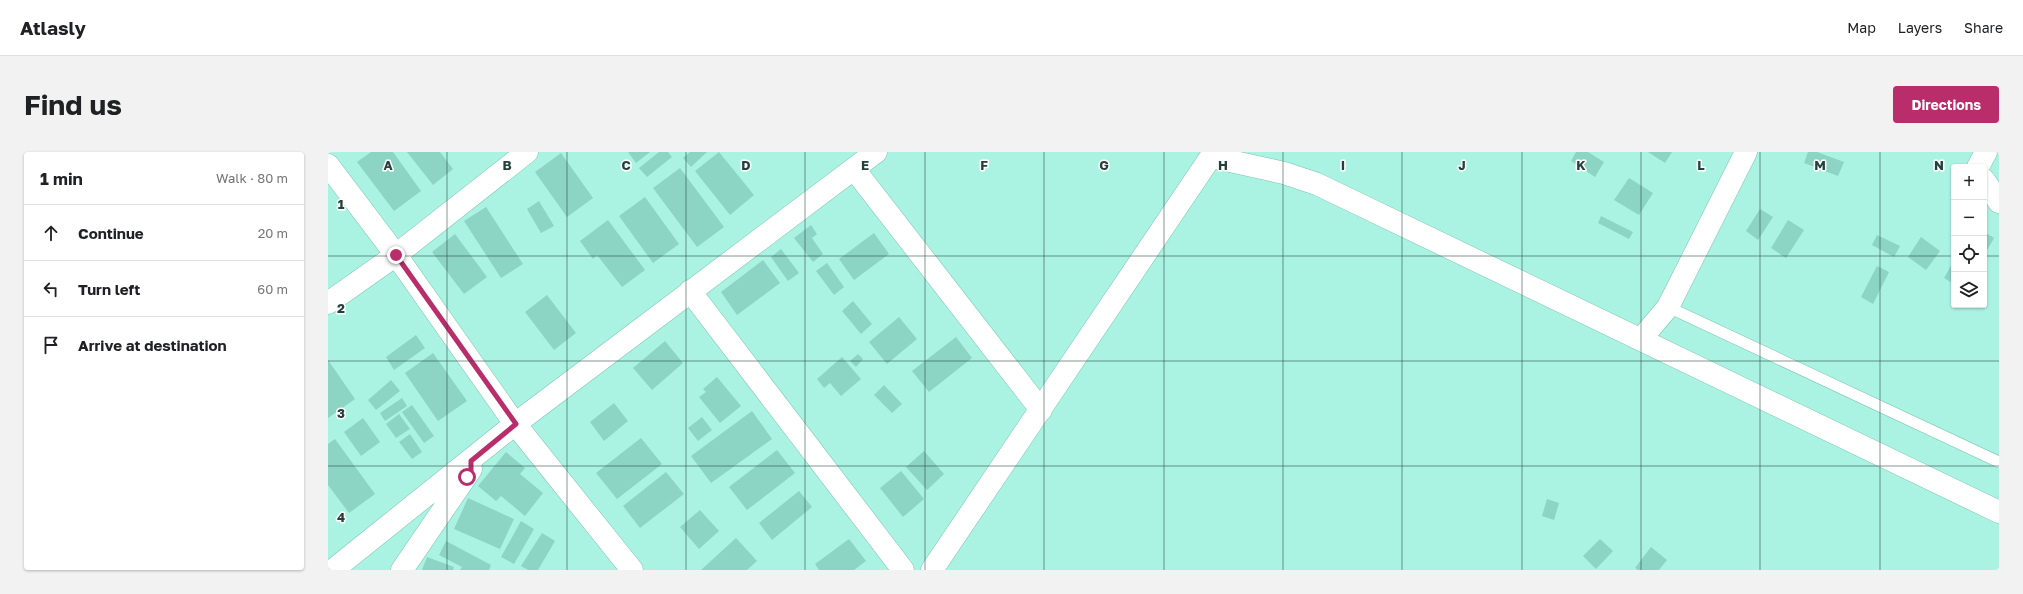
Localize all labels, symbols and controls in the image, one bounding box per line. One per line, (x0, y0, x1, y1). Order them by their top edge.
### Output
text: Atlasly (20, 16, 86, 39)
text: Map (1847, 19, 1876, 36)
text: Layers (1898, 19, 1942, 36)
text: Share (1964, 19, 2003, 36)
button: Directions (1893, 86, 1999, 123)
text: Find us (24, 88, 122, 121)
text: A (383, 157, 393, 173)
text: B (502, 157, 512, 173)
text: C (621, 157, 631, 173)
text: D (741, 157, 751, 173)
text: E (861, 157, 869, 173)
text: F (980, 157, 988, 173)
text: G (1099, 157, 1109, 173)
text: H (1218, 157, 1228, 173)
text: I (1341, 157, 1345, 173)
text: J (1458, 157, 1466, 173)
text: K (1576, 157, 1586, 173)
text: L (1697, 157, 1705, 173)
text: M (1814, 157, 1826, 173)
text: N (1934, 157, 1944, 173)
map controls (1951, 164, 1987, 308)
button: + (1951, 164, 1987, 200)
text: 1 min (40, 168, 83, 189)
text: Walk · 80 m (216, 170, 288, 186)
text: 1 (338, 196, 345, 212)
button: − (1951, 200, 1987, 236)
icon: ahead (40, 222, 62, 244)
text: Continue (78, 224, 144, 242)
text: 20 m (258, 225, 288, 241)
button: locate (1951, 236, 1987, 272)
route end (387, 246, 405, 264)
button: layers (1951, 272, 1987, 308)
icon: left (40, 278, 62, 300)
text: Turn left (78, 280, 140, 298)
text: 60 m (257, 281, 288, 297)
text: 2 (337, 300, 345, 316)
icon: arrive (40, 334, 62, 356)
text: Arrive at destination (78, 336, 227, 354)
text: 3 (337, 405, 345, 421)
route start (458, 468, 476, 486)
text: 4 (337, 509, 345, 525)

